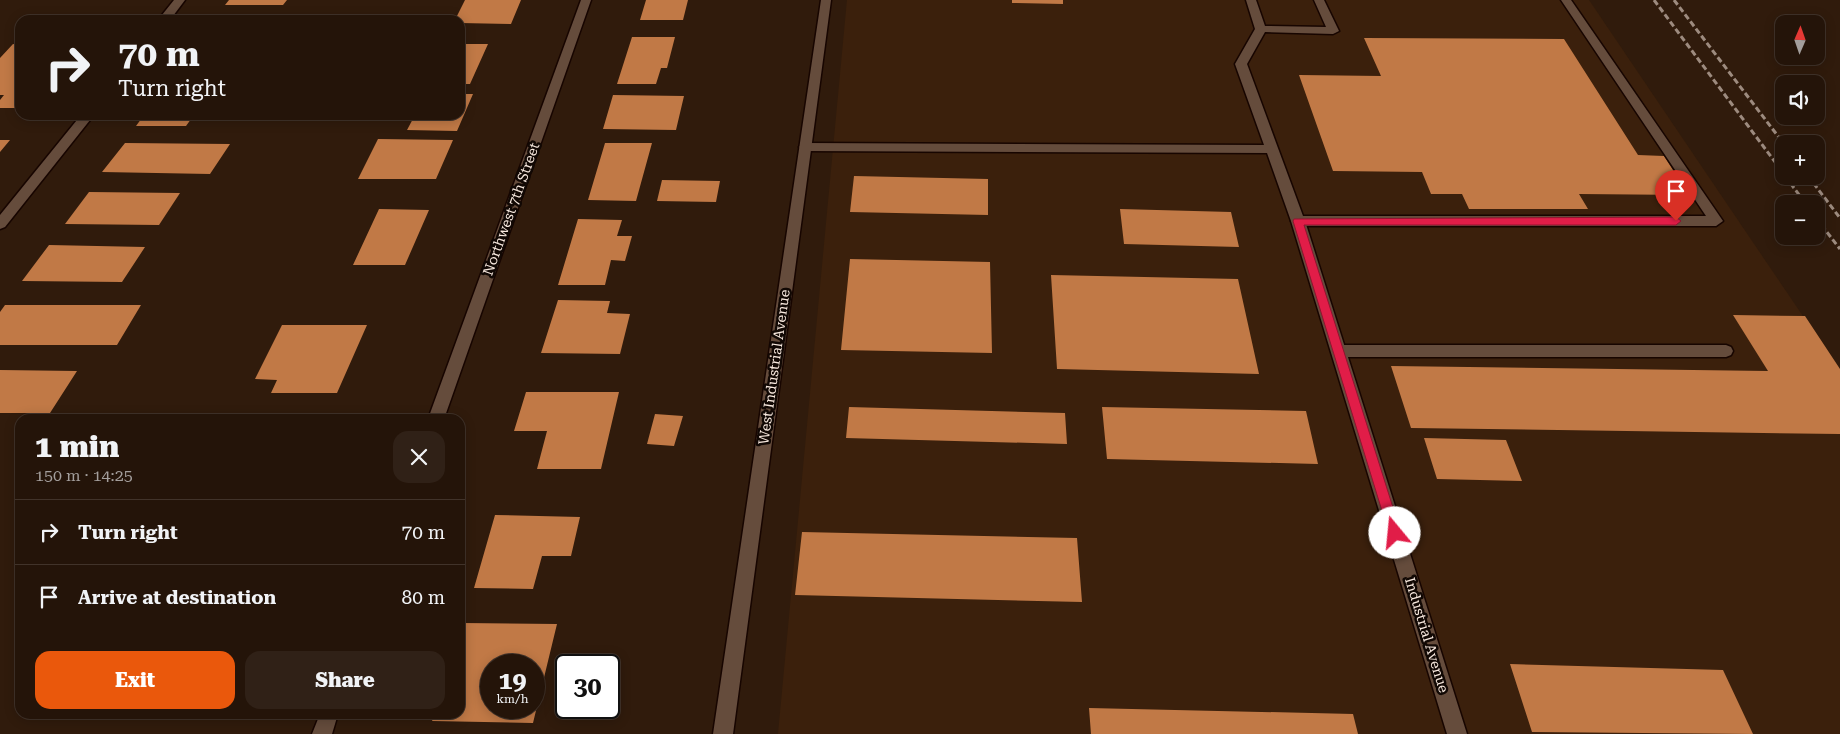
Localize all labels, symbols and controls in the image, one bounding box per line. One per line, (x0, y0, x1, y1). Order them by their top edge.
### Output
north arrow (1775, 15, 1825, 65)
map controls (1775, 15, 1825, 245)
text: 70 m (118, 34, 200, 75)
icon: right (35, 35, 100, 100)
button: sound (1775, 75, 1825, 125)
text: Turn right (118, 76, 226, 101)
button: + (1775, 135, 1825, 185)
street label: Northwest 7th Street (480, 141, 542, 277)
pin (1655, 170, 1697, 221)
icon: arrive (1662, 177, 1690, 205)
button: − (1775, 195, 1825, 245)
street label: West Industrial Avenue (755, 288, 793, 446)
text: 1 min (35, 429, 119, 464)
button: close (393, 431, 445, 483)
text: 150 m · 14:25 (35, 466, 133, 485)
position arrow (1368, 506, 1420, 558)
icon: right (35, 518, 63, 546)
text: Turn right (78, 521, 178, 544)
text: 70 m (402, 521, 445, 544)
street label: Industrial Avenue (1402, 575, 1452, 695)
icon: arrive (35, 583, 63, 611)
text: Arrive at destination (78, 586, 276, 609)
text: 80 m (402, 586, 445, 609)
button: Exit (35, 651, 235, 709)
button: Share (245, 651, 445, 709)
speed limit sign: 30 (555, 654, 620, 719)
text: 19 (498, 666, 527, 695)
text: km/h (496, 692, 529, 706)

